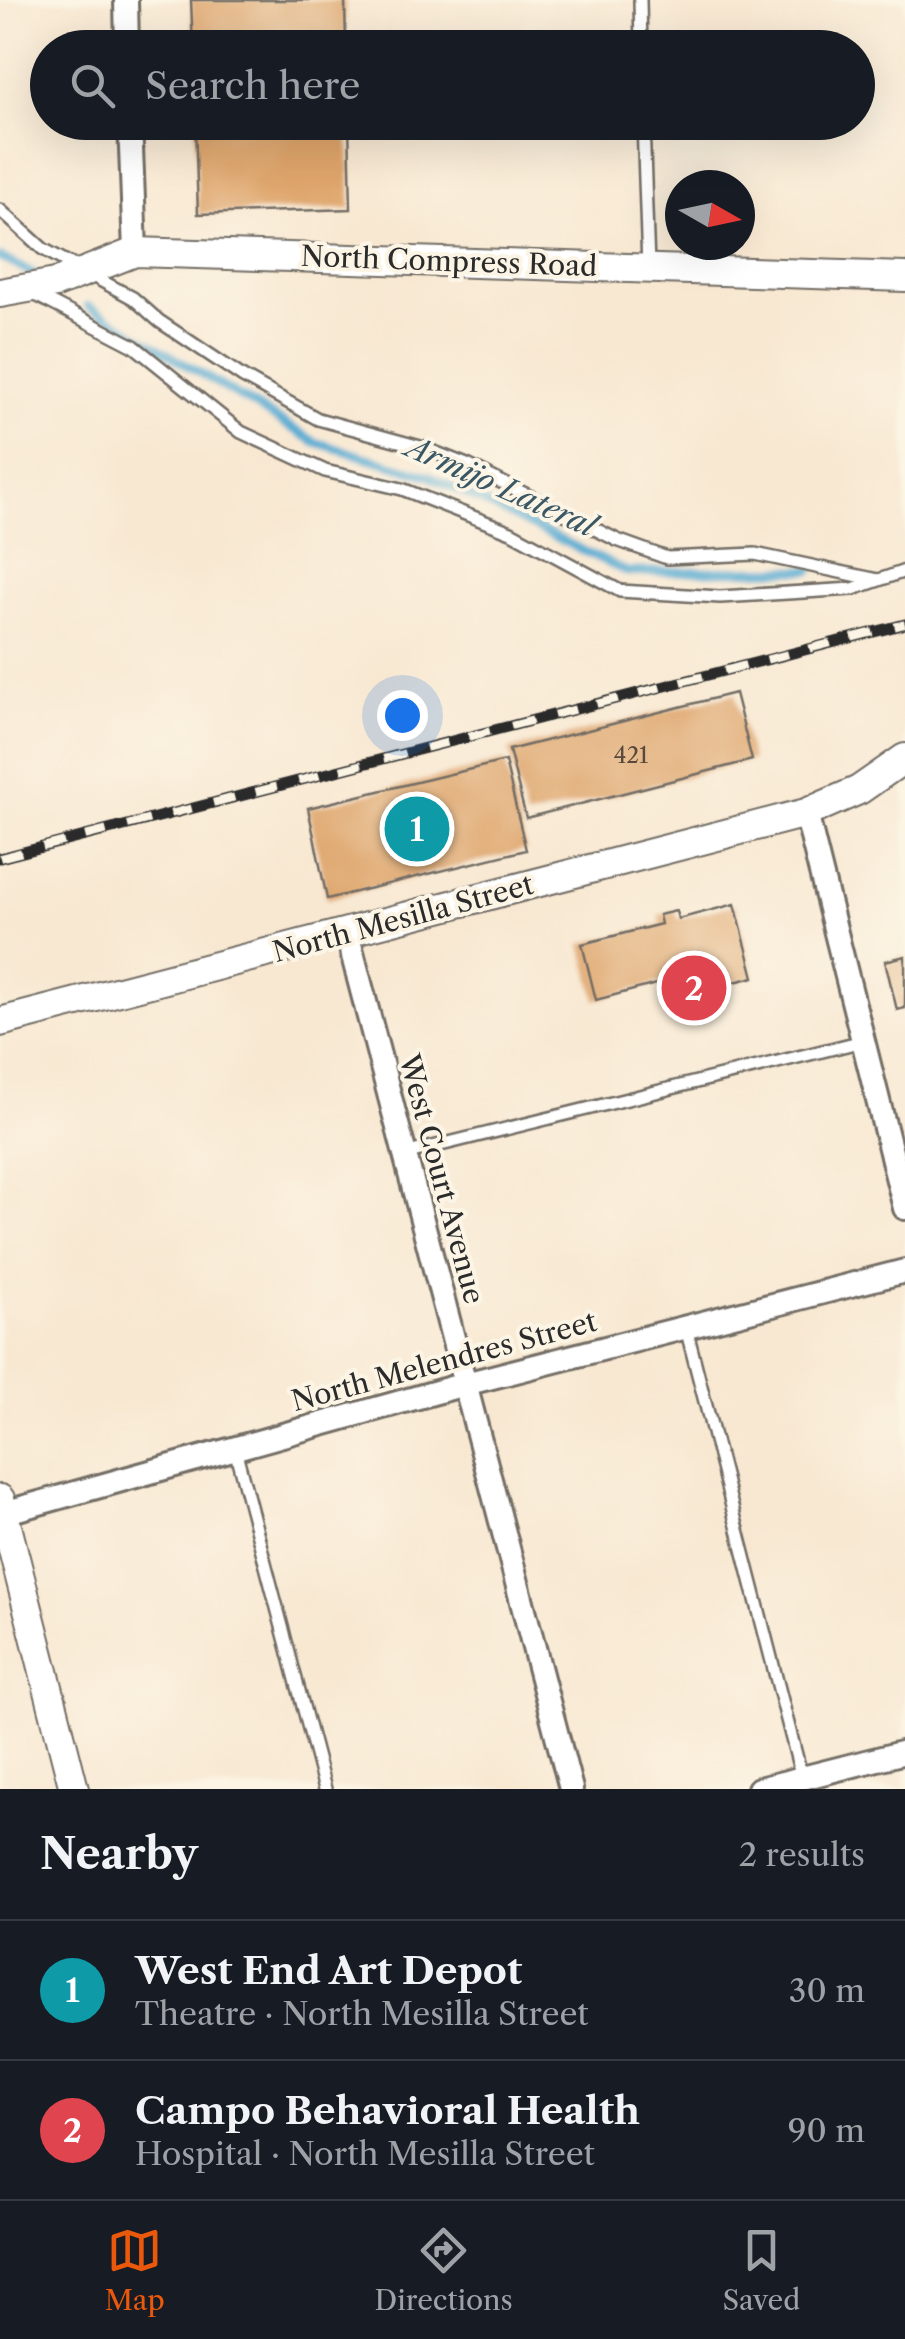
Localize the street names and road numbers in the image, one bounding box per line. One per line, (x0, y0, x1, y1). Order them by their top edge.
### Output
street label: North Compress Road (300, 239, 598, 283)
street label: North Mesilla Street (269, 867, 537, 969)
street label: West Court Avenue (392, 1050, 492, 1307)
street label: North Melendres Street (288, 1304, 600, 1418)

